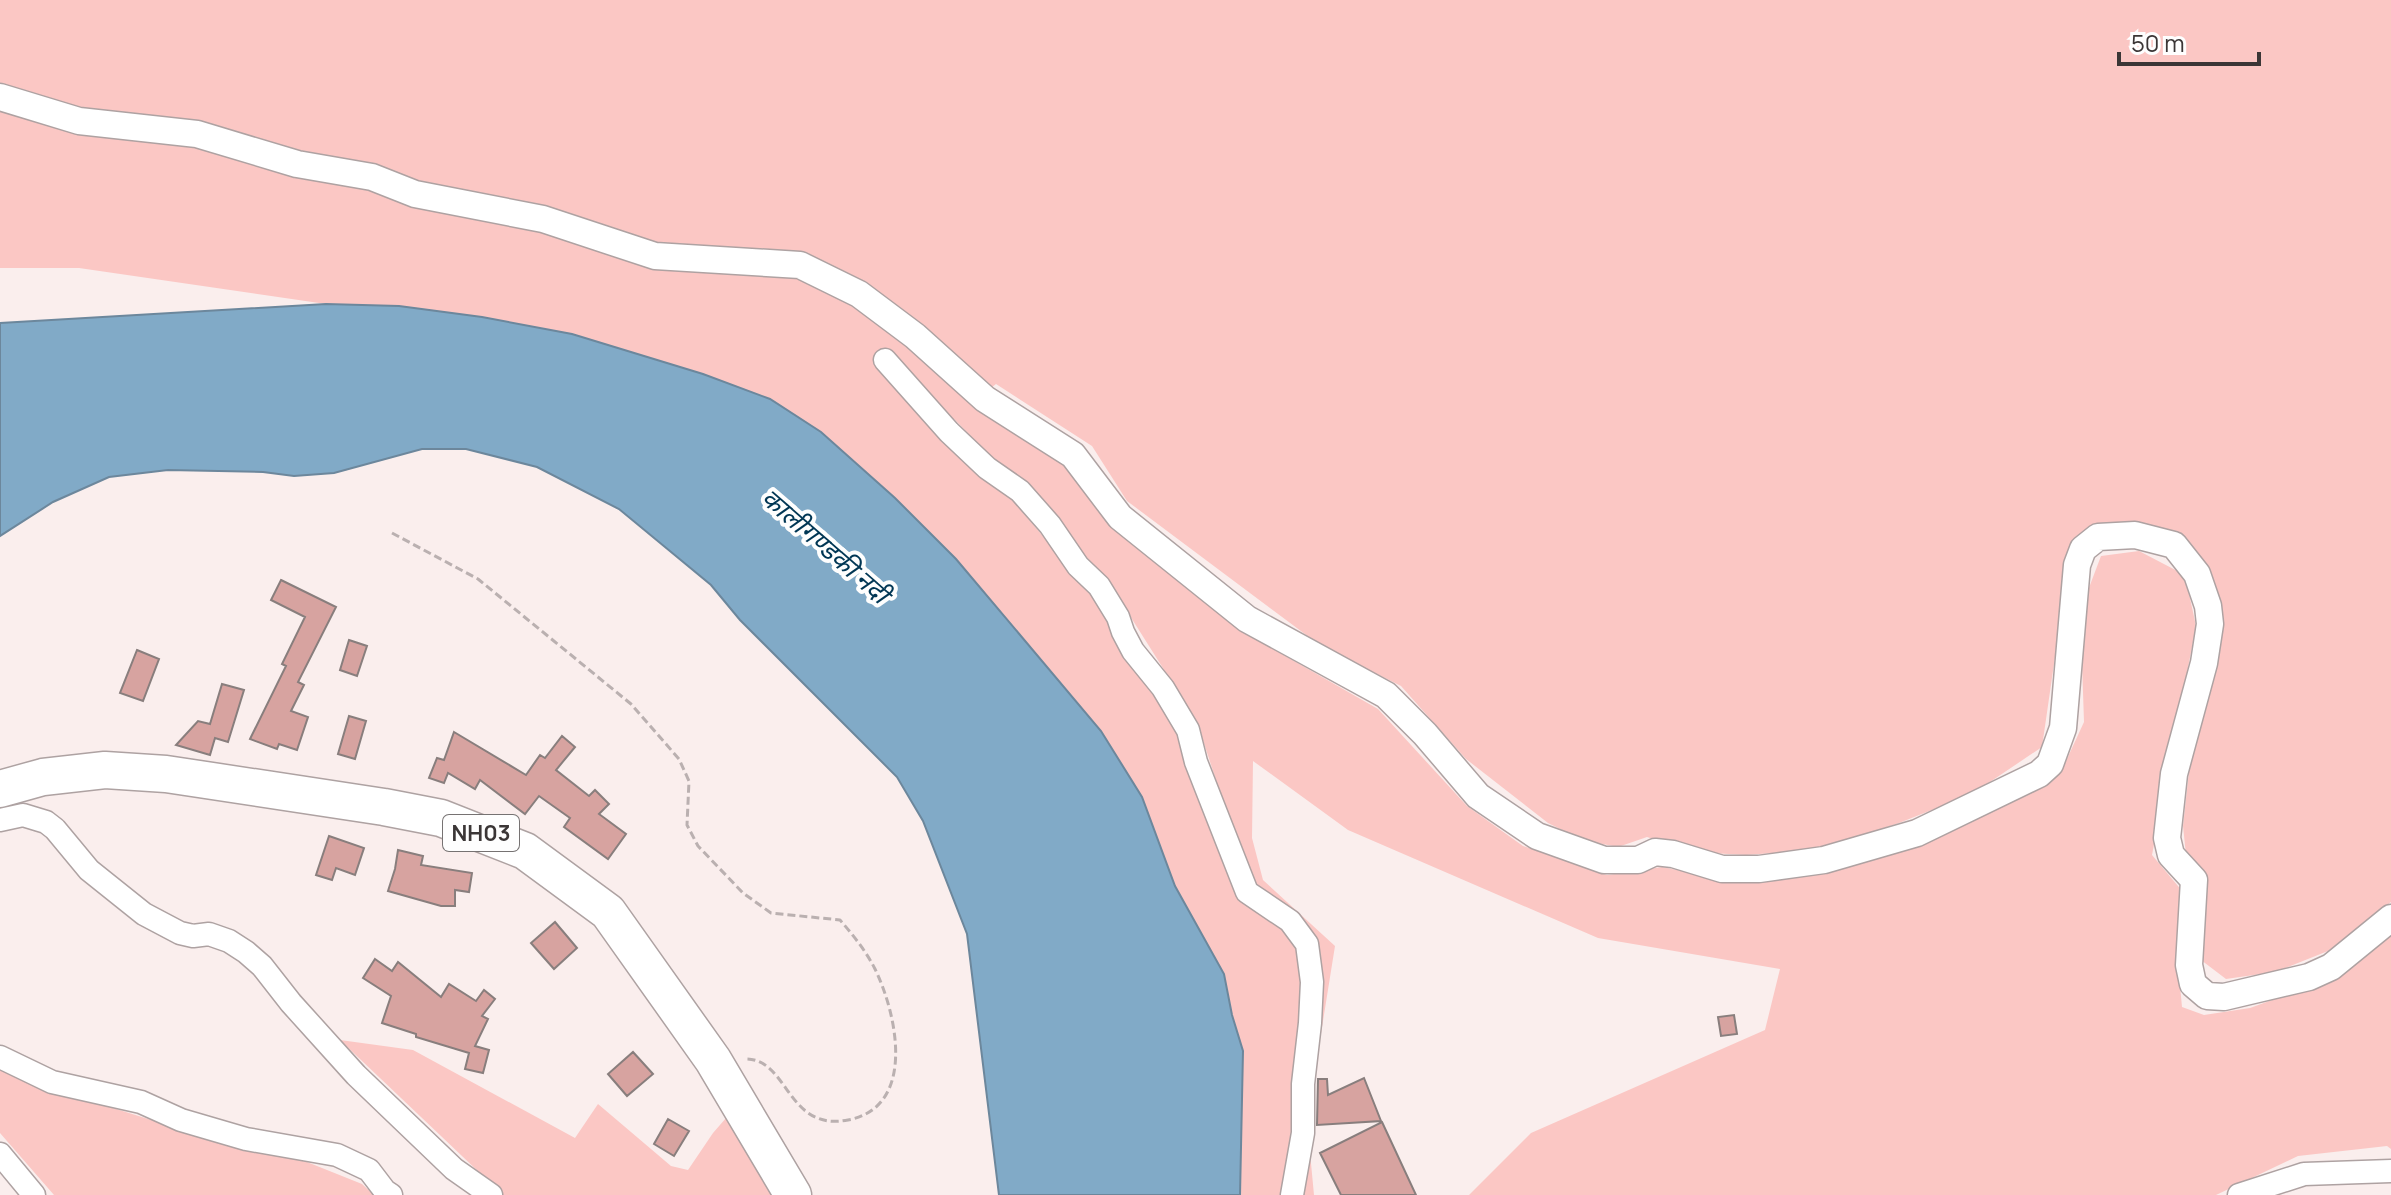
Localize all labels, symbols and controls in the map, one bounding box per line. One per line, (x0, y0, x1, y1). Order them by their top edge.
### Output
scale bar (2119, 16, 2259, 66)
text: 50 m (2131, 26, 2185, 59)
water label: कालीगण्डकी नदी (754, 480, 901, 614)
road number: NH03 (443, 815, 519, 851)

